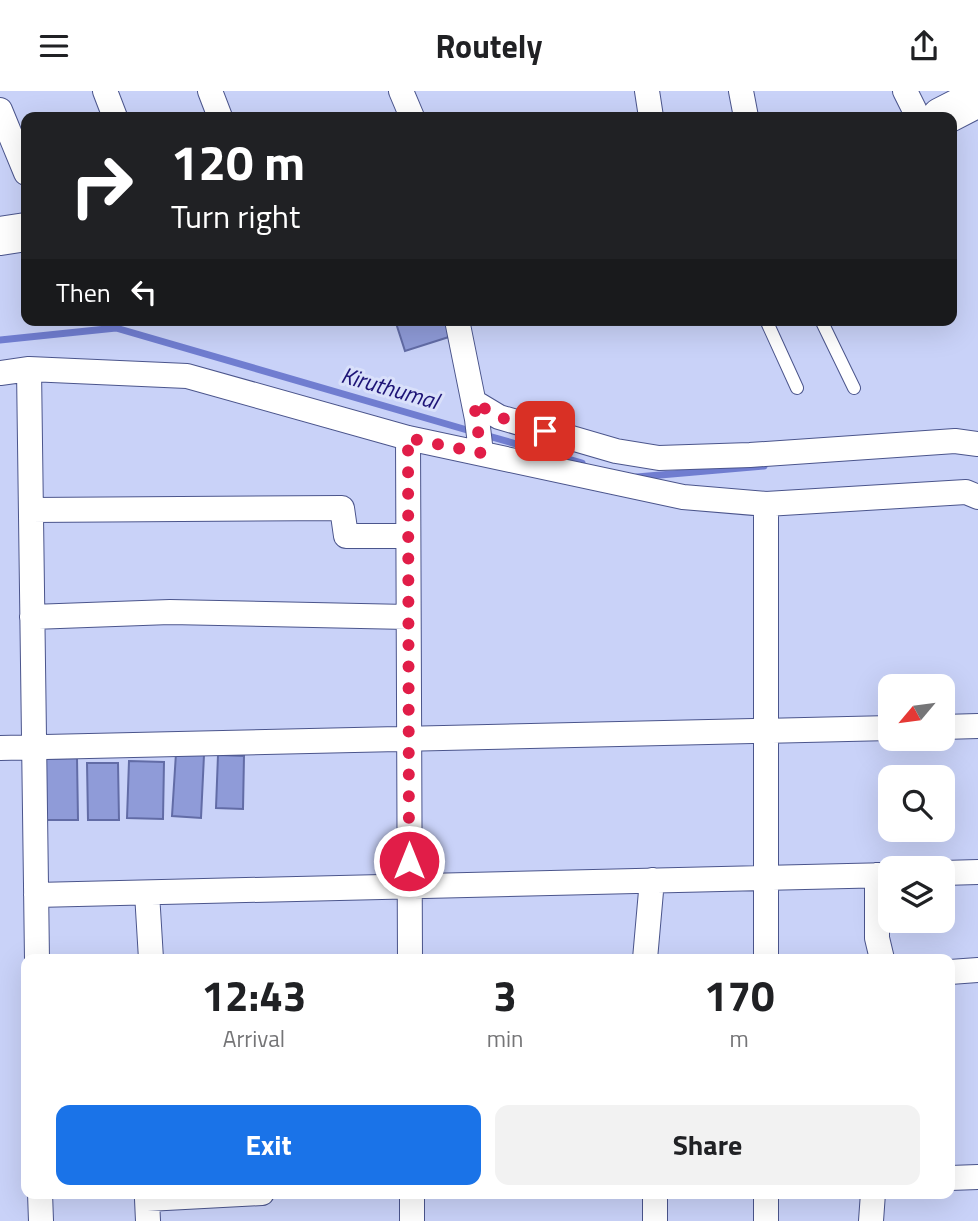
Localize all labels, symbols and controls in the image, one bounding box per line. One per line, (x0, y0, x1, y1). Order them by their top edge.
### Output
text: Routely (436, 22, 542, 70)
icon: menu (35, 27, 73, 65)
icon: share (905, 27, 943, 65)
text: 120 m (171, 124, 305, 199)
icon: right (56, 140, 147, 231)
text: Turn right (171, 192, 300, 240)
text: Then (56, 273, 111, 312)
icon: left (125, 273, 163, 311)
water label: Kiruthumal (337, 357, 446, 419)
pin (515, 401, 575, 461)
icon: arrive (526, 412, 564, 450)
north arrow (878, 674, 956, 751)
map controls (878, 674, 955, 933)
button: search (878, 765, 955, 842)
position arrow (372, 824, 446, 898)
button: layers (878, 856, 955, 933)
text: 12:43 (201, 963, 306, 1027)
text: 3 (493, 963, 517, 1027)
text: 170 (704, 963, 774, 1027)
text: Arrival (223, 1021, 285, 1056)
text: min (487, 1021, 523, 1056)
text: m (730, 1021, 749, 1056)
button: Exit (56, 1105, 481, 1185)
button: Share (495, 1105, 920, 1185)

